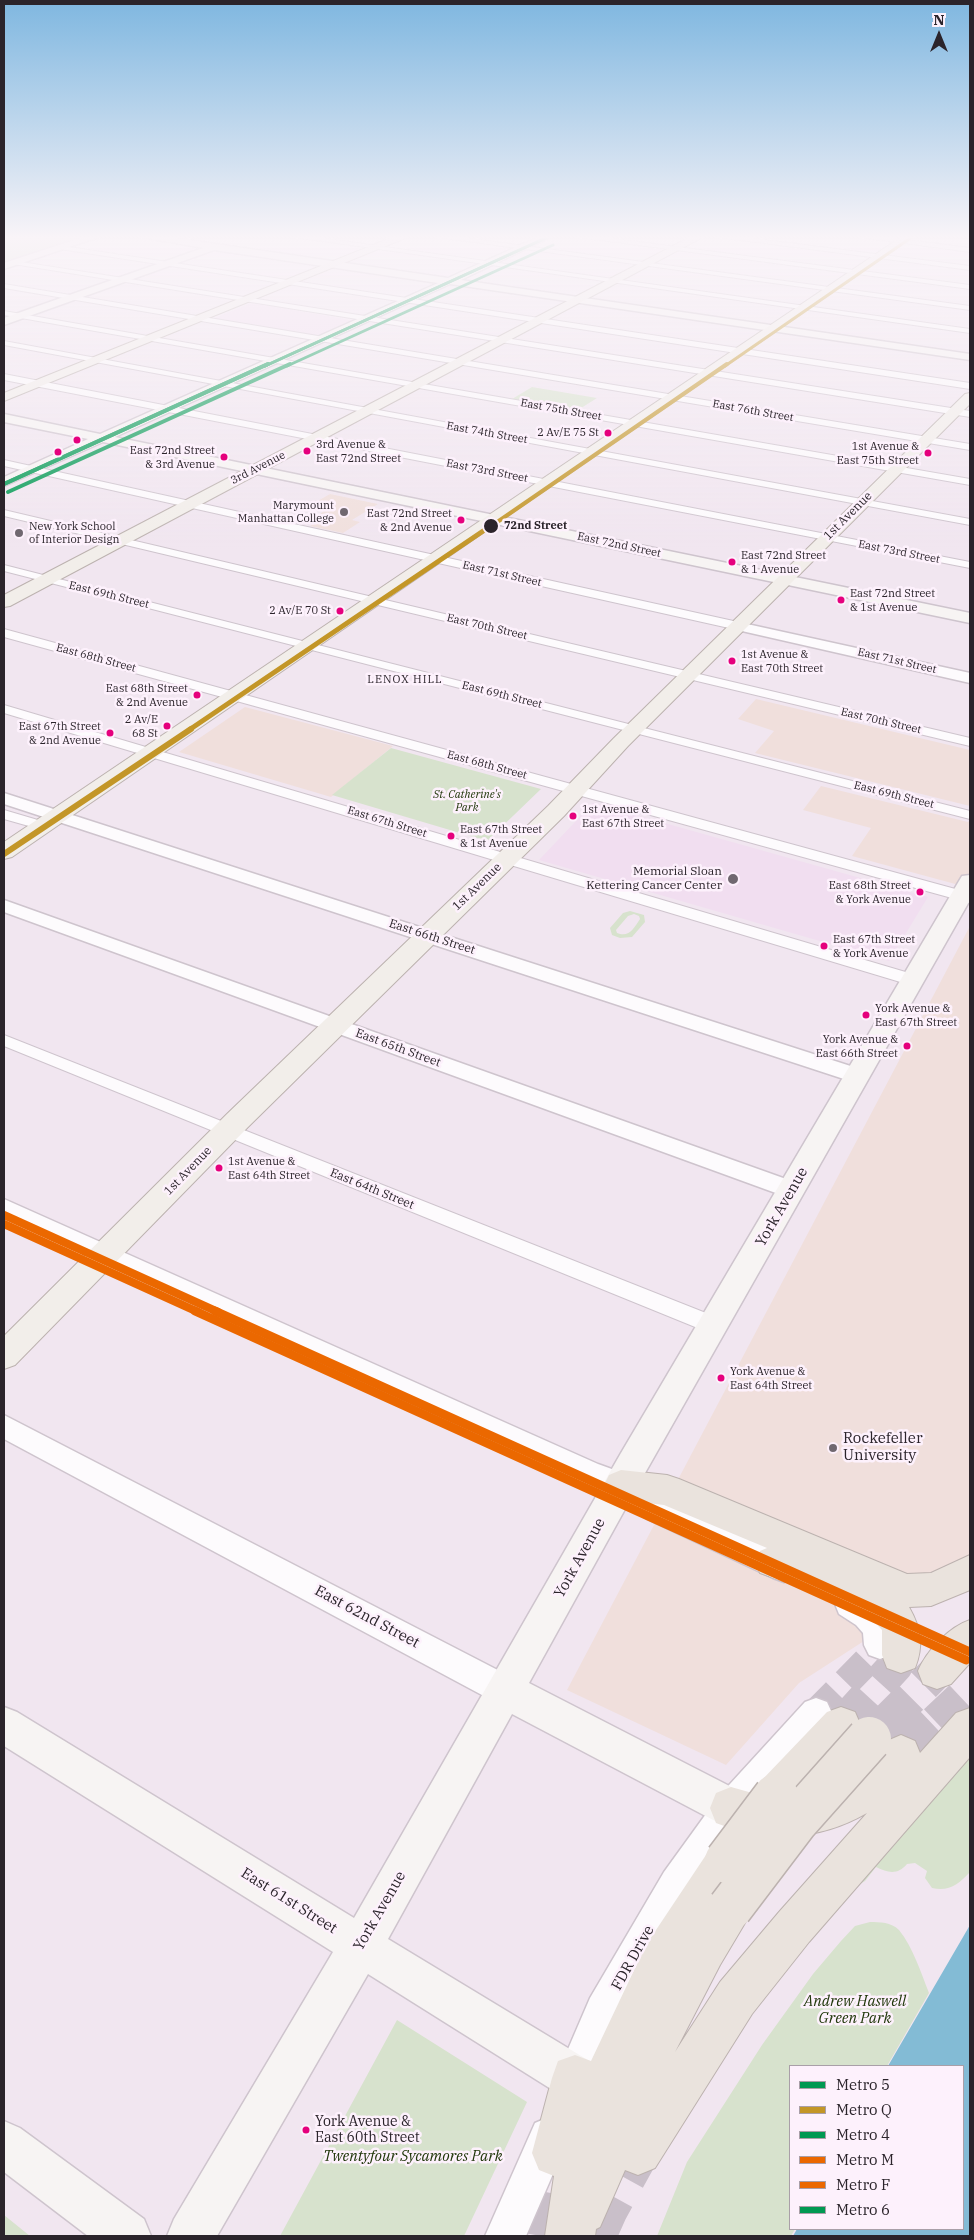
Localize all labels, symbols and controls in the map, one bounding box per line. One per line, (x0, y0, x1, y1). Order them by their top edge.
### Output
north arrow (914, 10, 964, 60)
text: N (933, 11, 945, 29)
street label: East 75th Street (519, 396, 603, 424)
street label: East 76th Street (711, 397, 795, 425)
street label: East 74th Street (445, 419, 529, 447)
place label: 2 Av/E 75 St (537, 426, 599, 440)
marker: 2 Av/E 75 St (603, 428, 613, 438)
unlabelled marker (72, 435, 82, 445)
place label: 3rd Avenue & East 72nd Street (316, 438, 401, 464)
place label: 1st Avenue & East 75th Street (837, 440, 919, 466)
place label: East 72nd Street & 3rd Avenue (130, 444, 215, 470)
marker: 3rd Avenue & East 72nd Street (302, 446, 312, 456)
unlabelled marker (53, 447, 63, 457)
marker: 1st Avenue & East 75th Street (923, 448, 933, 458)
street label: 3rd Avenue (229, 449, 287, 487)
marker: East 72nd Street & 3rd Avenue (219, 452, 229, 462)
street label: East 73rd Street (445, 457, 529, 485)
street label: 1st Avenue (821, 489, 875, 543)
place label: Marymount Manhattan College (238, 499, 334, 525)
marker: Marymount Manhattan College (338, 506, 350, 518)
place label: East 72nd Street & 2nd Avenue (367, 507, 452, 533)
marker: East 72nd Street & 2nd Avenue (456, 515, 466, 525)
marker: 72nd Street (482, 517, 500, 535)
place label: 72nd Street (504, 519, 567, 533)
place label: New York School of Interior Design (29, 520, 120, 546)
marker: New York School of Interior Design (13, 527, 25, 539)
street label: East 72nd Street (576, 530, 662, 560)
street label: East 73rd Street (857, 538, 941, 566)
place label: East 72nd Street & 1 Avenue (741, 549, 826, 575)
marker: East 72nd Street & 1 Avenue (727, 557, 737, 567)
street label: East 71st Street (461, 559, 543, 589)
street label: East 69th Street (68, 579, 150, 611)
place label: East 72nd Street & 1st Avenue (850, 587, 935, 613)
marker: East 72nd Street & 1st Avenue (836, 595, 846, 605)
place label: 2 Av/E 70 St (269, 604, 331, 618)
marker: 2 Av/E 70 St (335, 606, 345, 616)
street label: East 70th Street (445, 611, 529, 643)
street label: East 68th Street (55, 641, 137, 675)
street label: East 71st Street (856, 646, 938, 676)
place label: 1st Avenue & East 70th Street (741, 648, 823, 674)
marker: 1st Avenue & East 70th Street (727, 656, 737, 666)
district label: LENOX HILL (366, 673, 444, 687)
street label: East 69th Street (461, 679, 543, 711)
place label: East 68th Street & 2nd Avenue (106, 682, 188, 708)
marker: East 68th Street & 2nd Avenue (192, 690, 202, 700)
street label: East 70th Street (839, 705, 923, 737)
place label: 2 Av/E 68 St (125, 713, 158, 739)
place label: East 67th Street & 2nd Avenue (19, 720, 101, 746)
marker: 2 Av/E 68 St (162, 721, 172, 731)
marker: East 67th Street & 2nd Avenue (105, 728, 115, 738)
street label: East 68th Street (446, 748, 528, 782)
street label: East 69th Street (853, 779, 935, 811)
park label: St. Catherine's Park (433, 788, 501, 814)
place label: 1st Avenue & East 67th Street (582, 803, 664, 829)
street label: East 67th Street (346, 804, 428, 840)
marker: 1st Avenue & East 67th Street (568, 811, 578, 821)
place label: East 67th Street & 1st Avenue (460, 823, 542, 849)
marker: East 67th Street & 1st Avenue (446, 831, 456, 841)
street label: 1st Avenue (450, 860, 504, 914)
place label: Memorial Sloan Kettering Cancer Center (586, 865, 722, 893)
marker: Memorial Sloan Kettering Cancer Center (726, 872, 740, 886)
place label: East 68th Street & York Avenue (829, 879, 911, 905)
marker: East 68th Street & York Avenue (915, 887, 925, 897)
street label: East 66th Street (387, 916, 477, 958)
place label: East 67th Street & York Avenue (833, 933, 915, 959)
marker: East 67th Street & York Avenue (819, 941, 829, 951)
place label: York Avenue & East 67th Street (875, 1002, 957, 1028)
marker: York Avenue & East 67th Street (861, 1010, 871, 1020)
street label: East 65th Street (353, 1026, 443, 1070)
place label: York Avenue & East 66th Street (816, 1033, 898, 1059)
marker: York Avenue & East 66th Street (902, 1041, 912, 1051)
street label: 1st Avenue (161, 1144, 215, 1198)
place label: 1st Avenue & East 64th Street (228, 1155, 310, 1181)
marker: 1st Avenue & East 64th Street (214, 1163, 224, 1173)
street label: York Avenue (752, 1164, 812, 1250)
street label: East 64th Street (328, 1166, 416, 1212)
place label: York Avenue & East 64th Street (730, 1365, 812, 1391)
marker: York Avenue & East 64th Street (716, 1373, 726, 1383)
place label: Rockefeller University (843, 1430, 923, 1465)
marker: Rockefeller University (827, 1442, 839, 1454)
street label: York Avenue (551, 1515, 609, 1601)
street label: East 62nd Street (312, 1582, 422, 1652)
street label: East 61st Street (238, 1864, 340, 1938)
street label: York Avenue (350, 1868, 410, 1954)
street label: FDR Drive (608, 1922, 658, 1994)
park label: Andrew Haswell Green Park (804, 1993, 906, 2028)
legend (789, 2065, 964, 2230)
text: Metro 5 (836, 2075, 890, 2094)
text: Metro Q (836, 2100, 892, 2119)
place label: York Avenue & East 60th Street (315, 2114, 420, 2146)
marker: York Avenue & East 60th Street (301, 2125, 311, 2135)
text: Metro 4 (836, 2125, 890, 2144)
park label: Twentyfour Sycamores Park (323, 2148, 503, 2166)
text: Metro M (836, 2150, 894, 2169)
text: Metro F (836, 2175, 890, 2194)
text: Metro 6 (836, 2200, 890, 2219)

